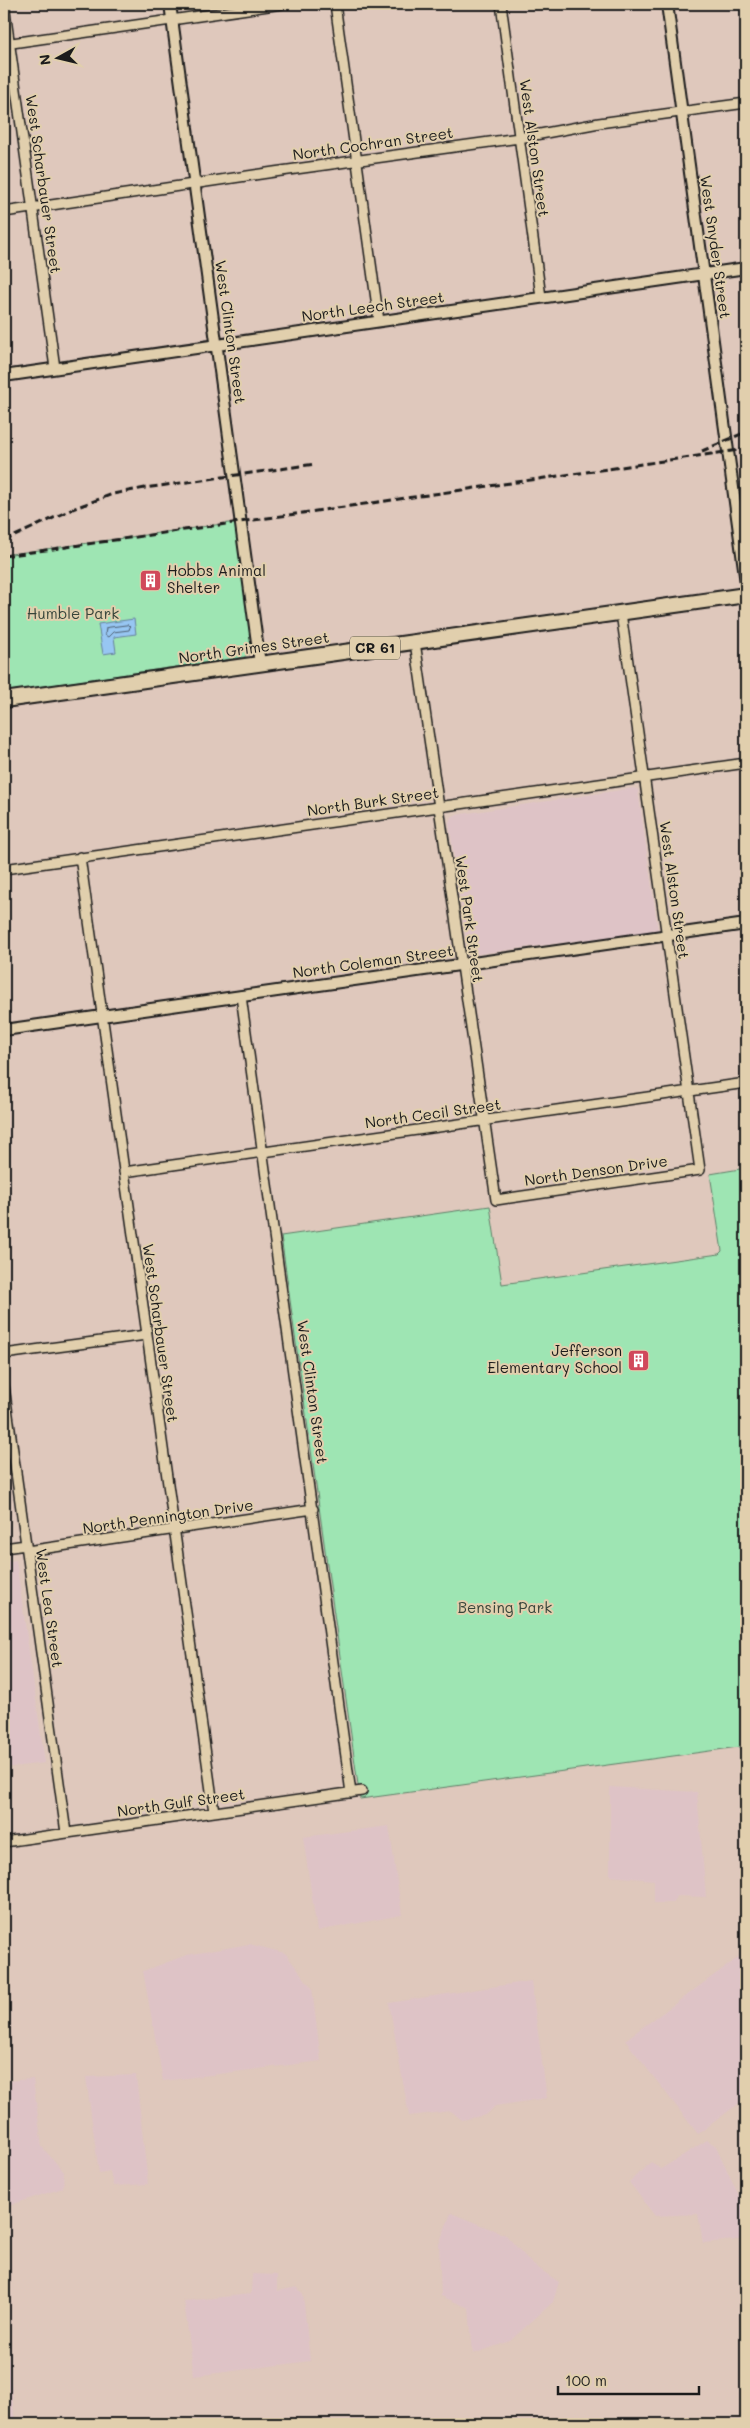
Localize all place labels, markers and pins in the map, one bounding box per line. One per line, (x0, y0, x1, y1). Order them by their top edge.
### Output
place label: Hobbs Animal Shelter (167, 560, 266, 597)
building icon: Hobbs Animal Shelter (139, 568, 163, 592)
place label: Jefferson Elementary School (487, 1340, 622, 1377)
building icon: Jefferson Elementary School (626, 1348, 650, 1372)

